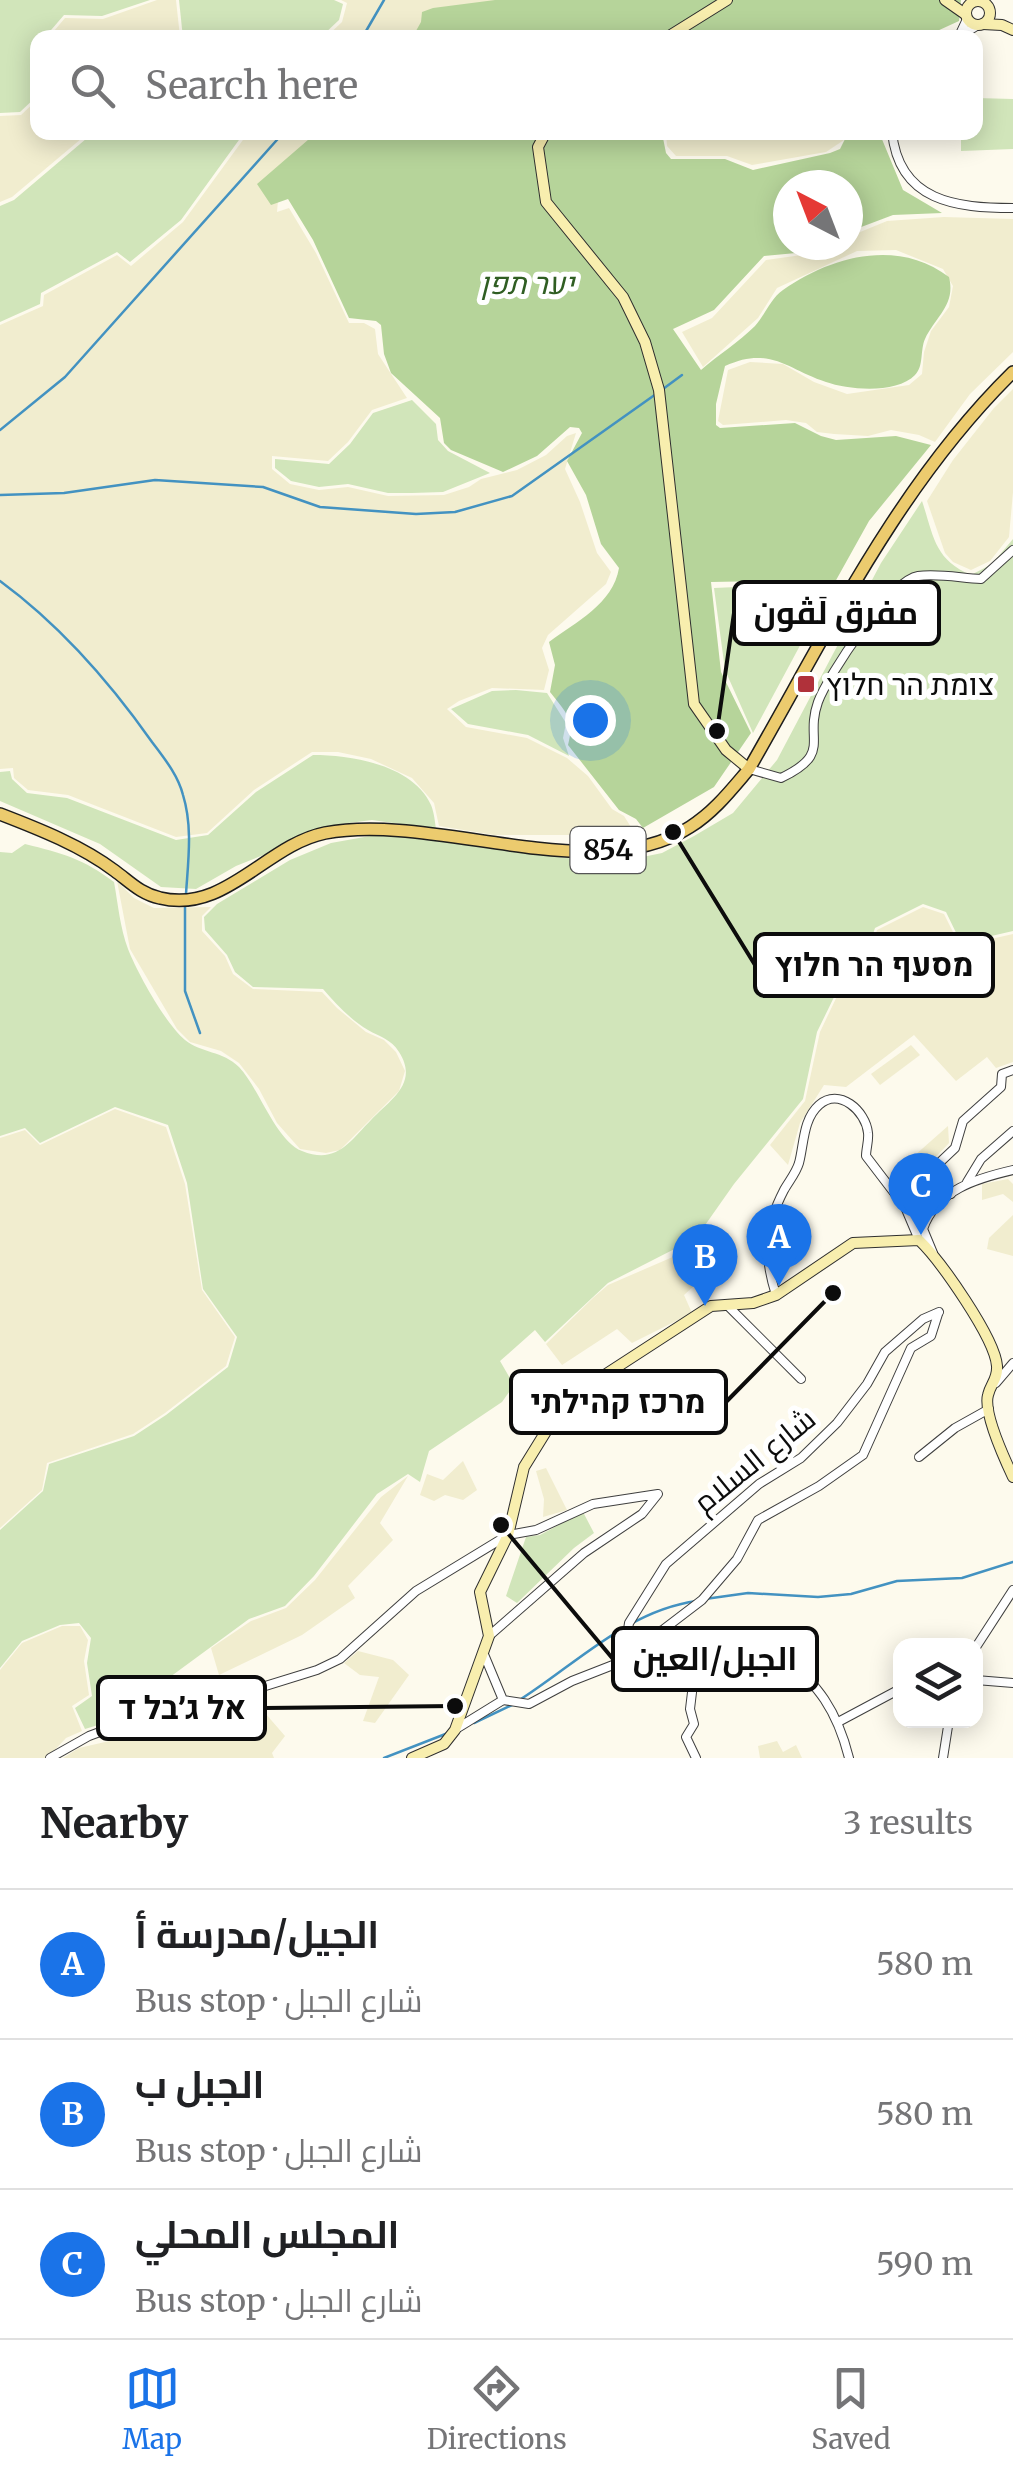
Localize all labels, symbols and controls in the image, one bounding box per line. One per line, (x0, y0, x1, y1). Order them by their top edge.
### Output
search box (30, 30, 983, 140)
icon: search (65, 58, 120, 113)
text: Search here (145, 62, 358, 109)
north arrow (773, 170, 863, 260)
park label: יער תפן (480, 264, 576, 302)
callout: مفرق لَڤون (734, 582, 939, 644)
text: مفرق لَڤون (754, 593, 918, 633)
place label: צומת הר חלוץ (826, 665, 994, 703)
marker: צומת הר חלוץ (795, 673, 817, 695)
your location (565, 695, 616, 746)
road number: 854 (570, 827, 646, 873)
callout: מסעף הר חלוץ (755, 934, 993, 996)
text: מסעף הר חלוץ (775, 945, 973, 985)
pin: C (888, 1152, 954, 1235)
pin: A (746, 1204, 812, 1286)
pin: B (672, 1224, 738, 1306)
callout: מרכז קהילתי (511, 1371, 726, 1433)
text: מרכז קהילתי (531, 1382, 705, 1422)
street label: شارع السلام (685, 1399, 824, 1522)
callout: الجبل/العين (613, 1628, 817, 1690)
map controls (893, 1638, 983, 1728)
button: layers (893, 1638, 983, 1728)
text: الجبل/العين (633, 1639, 797, 1679)
callout: אל ג׳בל ד (98, 1677, 265, 1739)
text: אל ג׳בל ד (118, 1688, 246, 1728)
text: Nearby (40, 1797, 188, 1849)
text: 3 results (843, 1803, 973, 1843)
text: الجيل/مدرسة أ (135, 1911, 379, 1958)
text: A (61, 1944, 84, 1984)
text: 580 m (876, 1944, 973, 1984)
text: Bus stop · شارع الجبل (135, 1981, 422, 2021)
text: الجبل ب (135, 2061, 265, 2108)
text: B (61, 2094, 84, 2134)
text: 580 m (876, 2094, 973, 2134)
text: Bus stop · شارع الجبل (135, 2131, 422, 2171)
text: المجلس المحلي (135, 2211, 399, 2258)
text: C (62, 2244, 83, 2284)
text: 590 m (876, 2244, 973, 2284)
text: Bus stop · شارع الجبل (135, 2281, 422, 2321)
tab: Map (122, 2361, 182, 2457)
tab: Directions (427, 2361, 567, 2457)
tab: Saved (811, 2361, 891, 2457)

